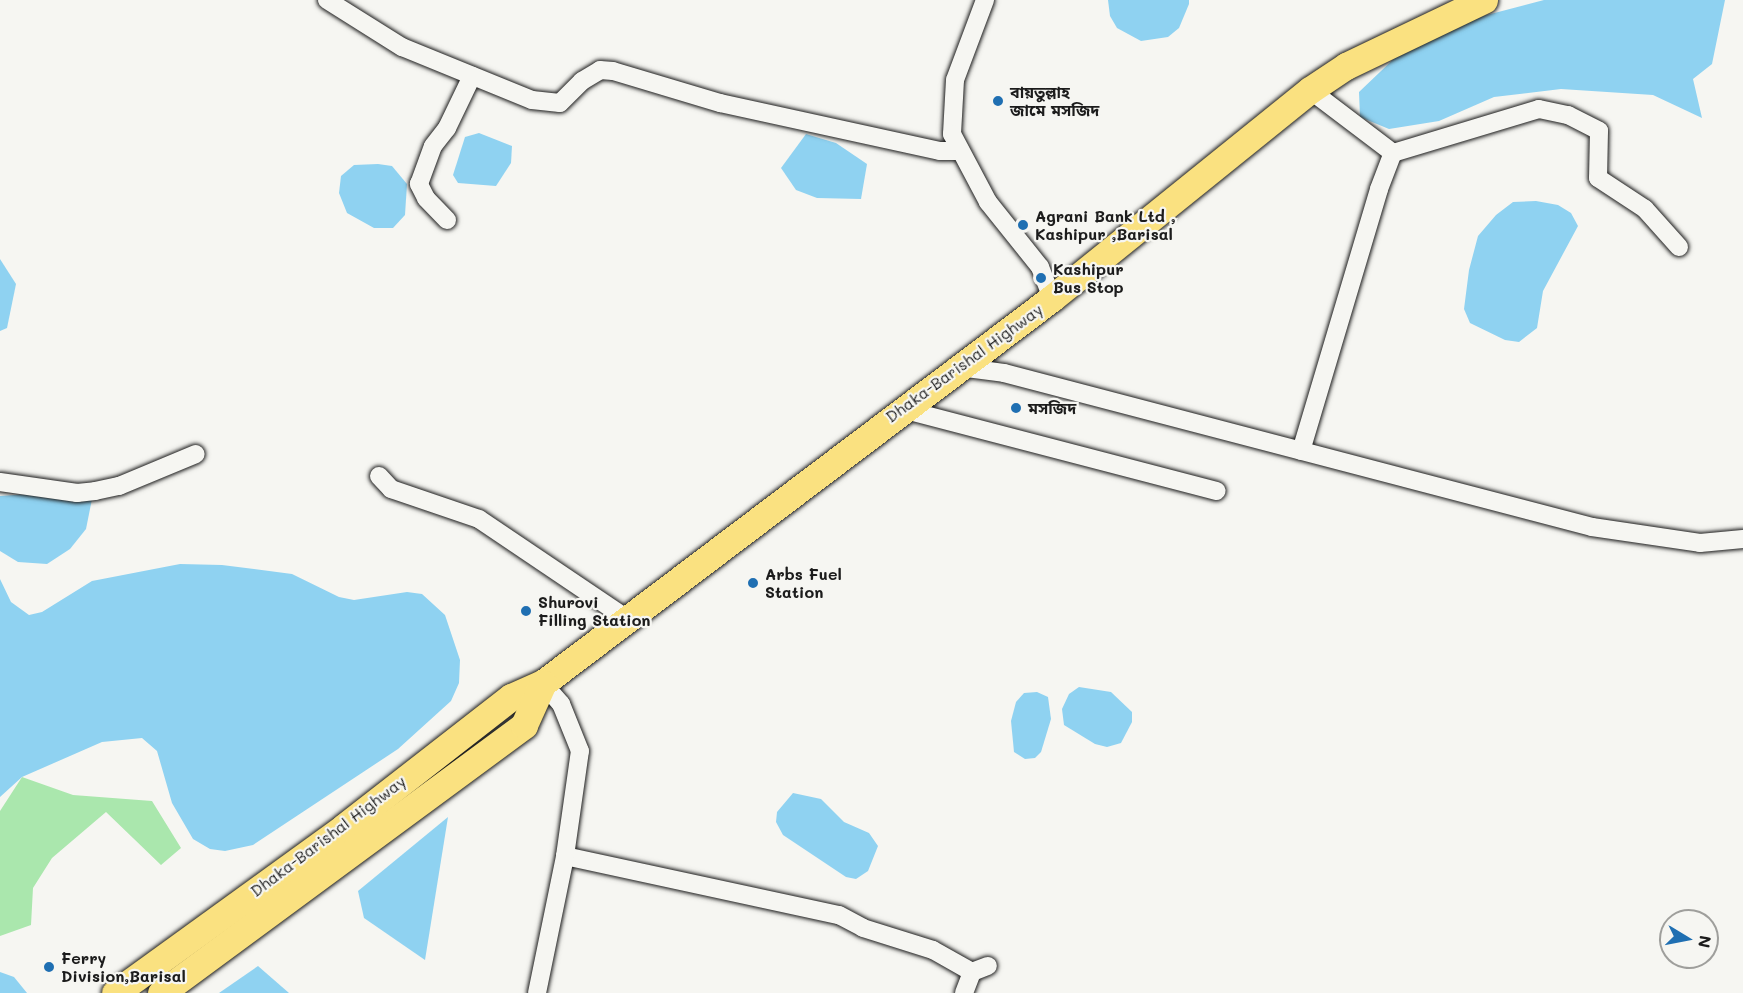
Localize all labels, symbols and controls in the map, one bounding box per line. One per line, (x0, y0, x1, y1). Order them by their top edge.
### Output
place label: বায়তুল্লাহ জামে মসজিদ (1010, 82, 1099, 120)
marker: বায়তুল্লাহ জামে মসজিদ (991, 94, 1005, 108)
place label: Agrani Bank Ltd , Kashipur ,Barisal (1035, 206, 1176, 244)
marker: Agrani Bank Ltd , Kashipur ,Barisal (1016, 218, 1030, 232)
place label: Kashipur Bus Stop (1053, 259, 1124, 297)
marker: Kashipur Bus Stop (1034, 271, 1048, 285)
street label: Dhaka-Barishal Highway (882, 300, 1046, 426)
place label: মসজিদ (1028, 398, 1076, 418)
marker: মসজিদ (1009, 401, 1023, 415)
place label: Arbs Fuel Station (765, 564, 842, 602)
marker: Arbs Fuel Station (746, 576, 760, 590)
place label: Shurovi Filling Station (538, 592, 651, 630)
marker: Shurovi Filling Station (519, 604, 533, 618)
street label: Dhaka-Barishal Highway (247, 771, 409, 901)
north arrow (1659, 909, 1719, 969)
text: N (1694, 934, 1717, 950)
place label: Ferry Division,Barisal (61, 948, 186, 986)
marker: Ferry Division,Barisal (42, 960, 56, 974)

